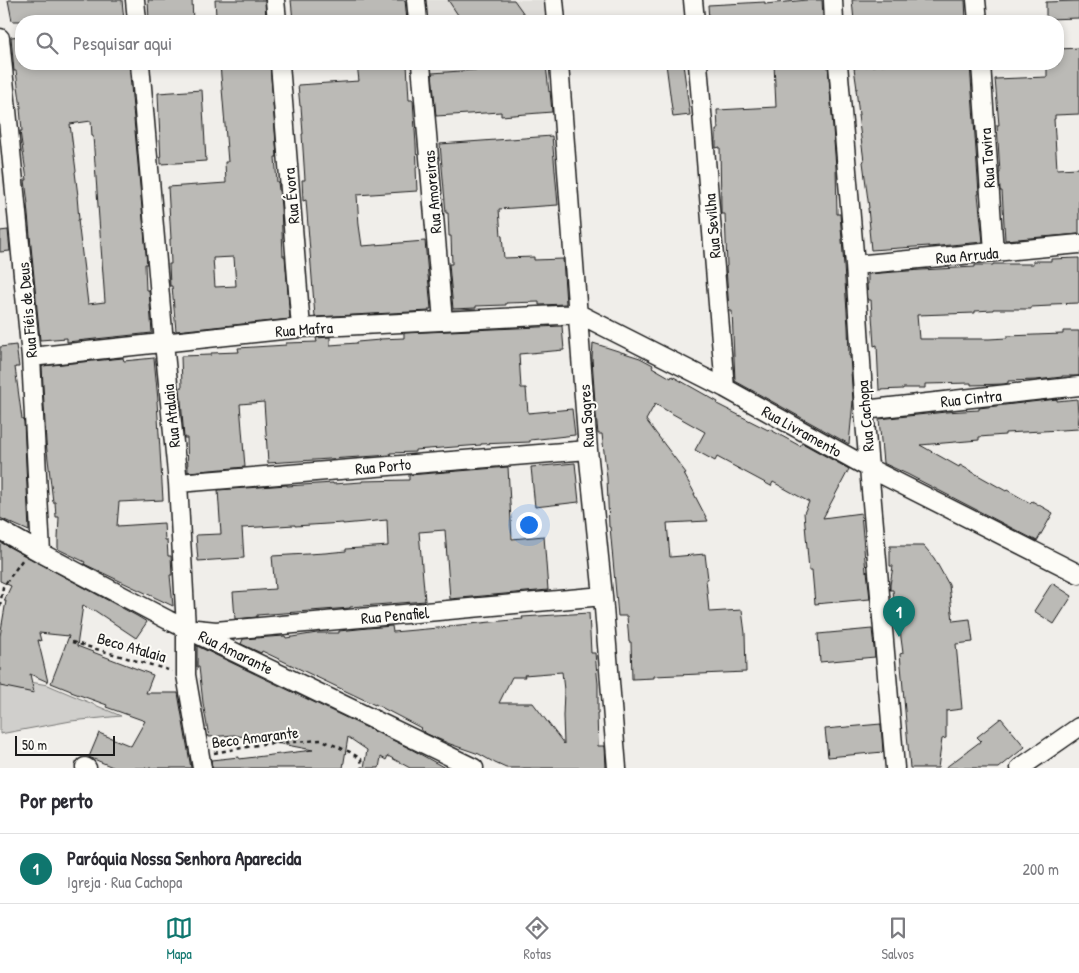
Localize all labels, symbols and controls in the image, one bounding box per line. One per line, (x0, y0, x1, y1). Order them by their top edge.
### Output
search box (15, 15, 1064, 70)
icon: search (33, 29, 61, 57)
text: Pesquisar aqui (73, 30, 172, 56)
street label: Rua Tavira (974, 127, 1000, 189)
street label: Rua Amoreiras (417, 149, 447, 235)
street label: Rua Évora (278, 167, 304, 225)
street label: Rua Sevilha (698, 193, 726, 259)
street label: Rua Arruda (935, 241, 999, 269)
street label: Rua Fiéis de Deus (12, 261, 42, 359)
street label: Rua Mafra (275, 316, 333, 342)
street label: Rua Cachopa (851, 380, 879, 452)
street label: Rua Atalaia (157, 383, 185, 449)
street label: Rua Sagres (573, 384, 599, 448)
street label: Rua Cintra (939, 384, 1003, 412)
street label: Rua Livramento (758, 400, 846, 462)
street label: Rua Porto (354, 453, 412, 479)
your location (516, 512, 542, 538)
pin: 1 (883, 596, 915, 637)
street label: Rua Penafiel (360, 601, 431, 629)
street label: Rua Amarante (195, 625, 277, 680)
street label: Beco Atalaia (95, 627, 169, 667)
street label: Beco Amarante (210, 721, 300, 753)
scale bar (15, 733, 115, 756)
text: 50 m (22, 735, 47, 754)
text: Por perto (20, 786, 93, 815)
text: Paróquia Nossa Senhora Aparecida (67, 845, 301, 871)
text: 1 (33, 858, 39, 880)
text: 200 m (1023, 858, 1059, 880)
text: Igreja · Rua Cachopa (67, 871, 182, 893)
tab: Mapa (165, 914, 193, 963)
tab: Rotas (523, 914, 551, 963)
tab: Salvos (882, 914, 914, 963)

